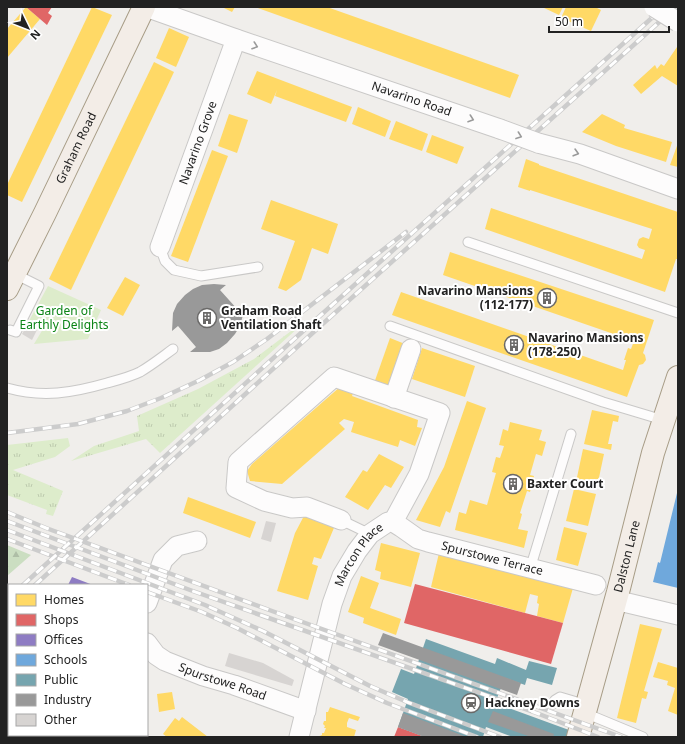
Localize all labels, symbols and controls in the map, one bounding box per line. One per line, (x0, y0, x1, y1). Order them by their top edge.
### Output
north arrow (8, 8, 48, 48)
scale bar (549, 8, 669, 34)
text: 50 m (555, 13, 583, 30)
text: N (27, 27, 44, 44)
one-way arrow (251, 41, 258, 49)
street label: Navarino Road (369, 77, 454, 120)
street label: Navarino Grove (175, 98, 221, 187)
street label: Graham Road (51, 109, 100, 187)
one-way arrow (467, 114, 474, 123)
one-way arrow (515, 132, 522, 140)
one-way arrow (572, 148, 579, 157)
place label: Navarino Mansions (112-177) (417, 282, 533, 313)
building icon: Navarino Mansions (112-177) (536, 287, 558, 309)
park label: Garden of Earthly Delights (19, 302, 109, 333)
place label: Graham Road Ventilation Shaft (221, 302, 322, 333)
building icon: Graham Road Ventilation Shaft (196, 307, 218, 329)
place label: Navarino Mansions (178-250) (528, 329, 644, 360)
building icon: Navarino Mansions (178-250) (503, 334, 525, 356)
building icon: Baxter Court (502, 473, 524, 495)
place label: Baxter Court (527, 475, 604, 492)
street label: Marcon Place (330, 518, 387, 589)
street label: Dalston Lane (609, 518, 644, 594)
street label: Spurstowe Terrace (440, 537, 545, 579)
legend (8, 584, 148, 736)
text: Homes (44, 591, 84, 608)
text: Shops (44, 611, 79, 628)
text: Offices (44, 631, 83, 648)
text: Schools (44, 651, 87, 668)
street label: Spurstowe Road (176, 658, 269, 704)
text: Public (44, 671, 78, 688)
text: Industry (44, 691, 92, 708)
station icon: Hackney Downs (460, 692, 482, 714)
place label: Hackney Downs (485, 694, 580, 711)
text: Other (44, 711, 77, 728)

